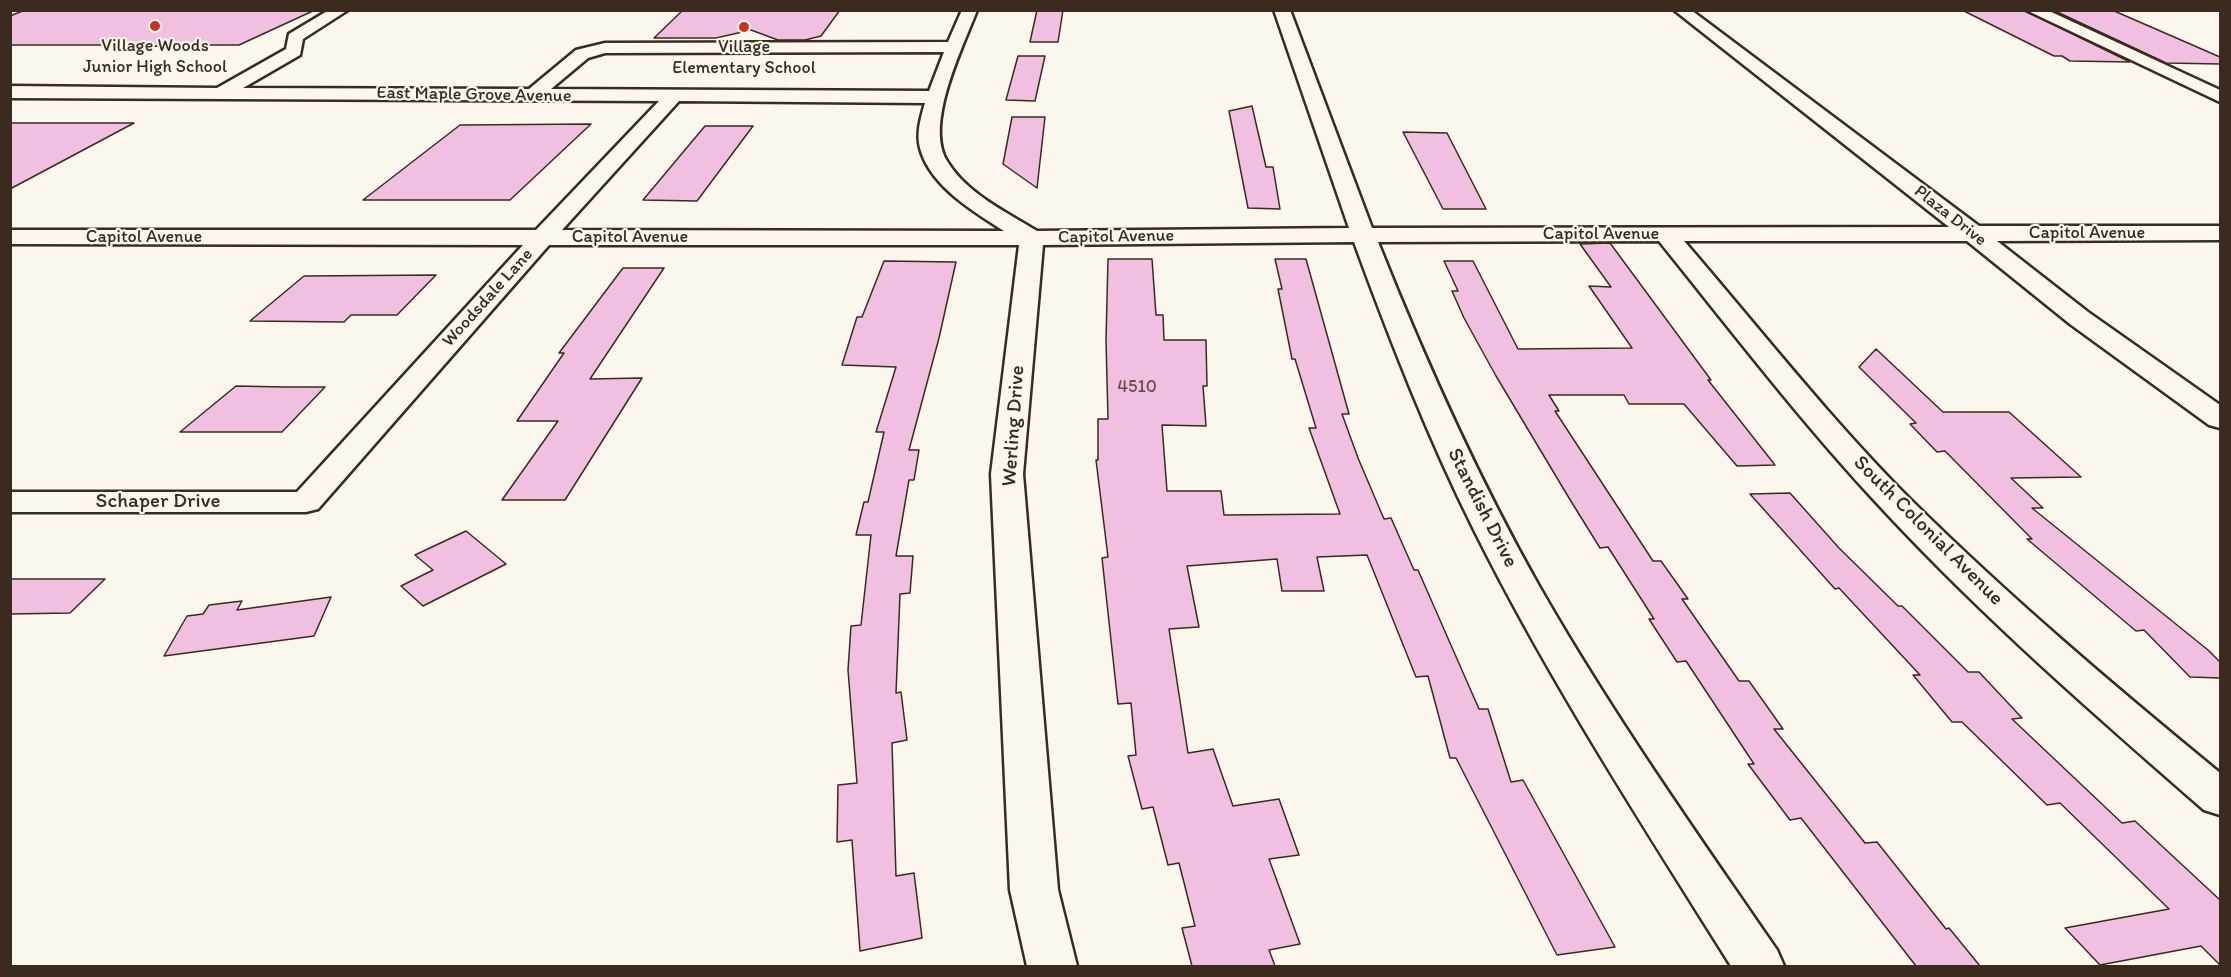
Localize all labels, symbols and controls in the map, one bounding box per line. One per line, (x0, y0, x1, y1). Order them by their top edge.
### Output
marker: Village Woods Junior High School (148, 19, 162, 33)
marker: Village Elementary School (737, 20, 751, 34)
place label: Village Woods Junior High School (83, 35, 227, 78)
place label: Village Elementary School (672, 36, 816, 78)
street label: East Maple Grove Avenue (376, 83, 572, 107)
street label: Plaza Drive (1909, 181, 1991, 251)
street label: Capitol Avenue (2029, 222, 2145, 244)
street label: Capitol Avenue (1543, 223, 1659, 245)
street label: Capitol Avenue (1058, 225, 1174, 249)
street label: Capitol Avenue (86, 226, 202, 248)
street label: Capitol Avenue (572, 226, 688, 248)
street label: Woodsdale Lane (438, 244, 538, 352)
street label: Werling Drive (997, 364, 1031, 488)
house number: 4510 (1117, 376, 1157, 398)
street label: Standish Drive (1441, 444, 1523, 572)
street label: South Colonial Avenue (1848, 451, 2008, 611)
street label: Schaper Drive (96, 489, 220, 515)

